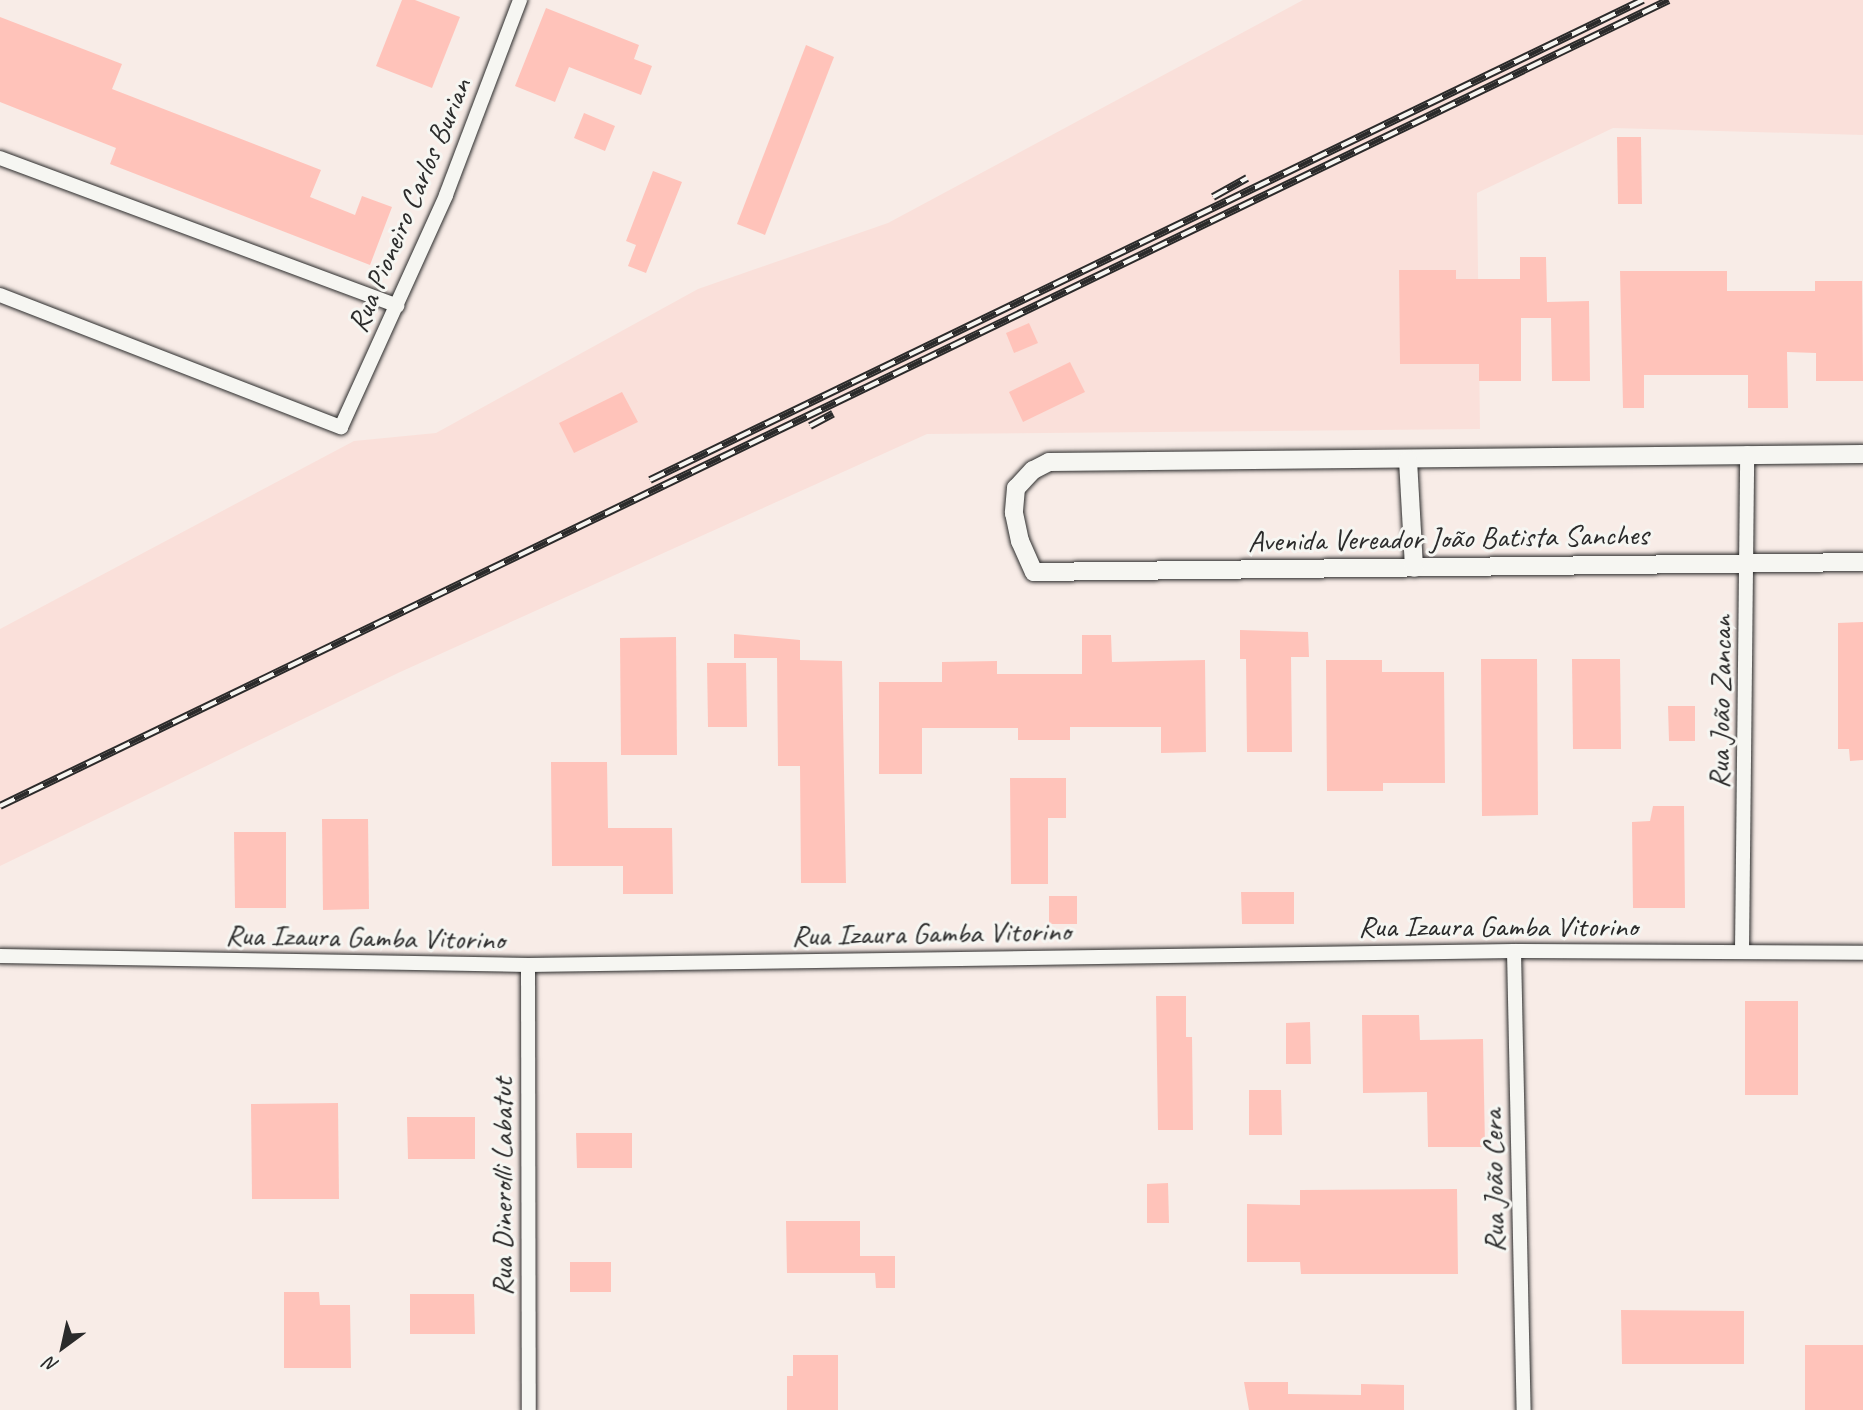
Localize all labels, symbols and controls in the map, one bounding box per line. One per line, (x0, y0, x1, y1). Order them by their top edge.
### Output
street label: Rua Pioneiro Carlos Burian (339, 72, 479, 338)
street label: Avenida Vereador João Batista Sanches (1247, 517, 1649, 559)
street label: Rua João Zancan (1700, 615, 1740, 789)
street label: Rua Izaura Gamba Vitorino (1358, 908, 1638, 944)
street label: Rua Izaura Gamba Vitorino (791, 913, 1071, 953)
street label: Rua Izaura Gamba Vitorino (225, 917, 505, 957)
street label: Rua Dinerolli Labatut (484, 1078, 520, 1296)
street label: Rua João Cera (1474, 1109, 1512, 1253)
north arrow (28, 1312, 98, 1382)
text: N (40, 1351, 63, 1378)

